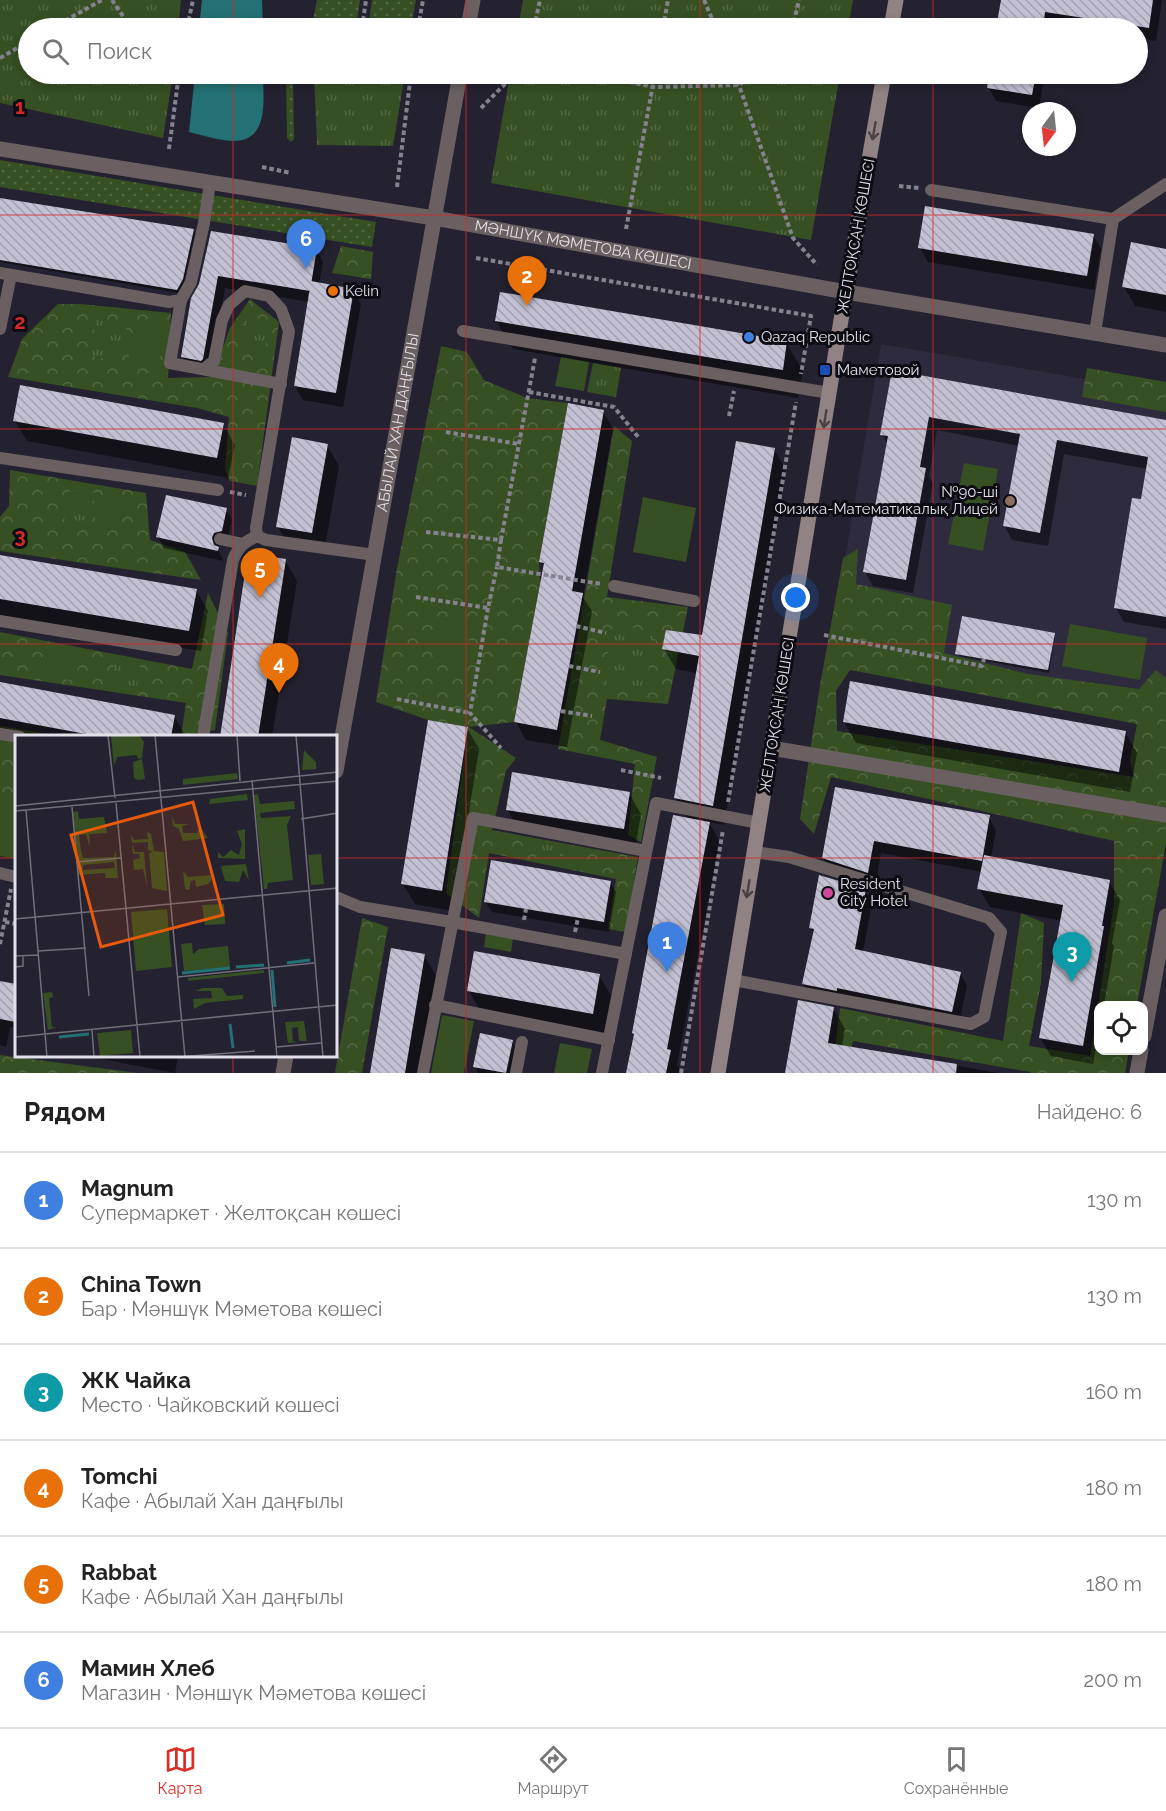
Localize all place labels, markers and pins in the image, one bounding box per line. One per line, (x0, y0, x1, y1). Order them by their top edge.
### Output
pin: 6 (286, 220, 326, 269)
pin: 2 (508, 256, 546, 306)
place label: Kelin (345, 282, 379, 300)
marker: Kelin (326, 284, 340, 298)
place label: Qazaq Republic (761, 328, 870, 346)
marker: Qazaq Republic (742, 330, 756, 344)
place label: Маметовой (837, 361, 920, 379)
marker: Маметовой (818, 363, 832, 377)
place label: №90-ші Физика-Математикалық Лицей (774, 483, 998, 518)
marker: №90-ші Физика-Математикалық Лицей (1003, 494, 1017, 508)
pin: 5 (240, 548, 280, 598)
pin: 4 (260, 644, 298, 693)
place label: Resident City Hotel (840, 875, 909, 910)
marker: Resident City Hotel (821, 886, 835, 900)
pin: 1 (648, 922, 686, 972)
pin: 3 (1052, 932, 1092, 982)

